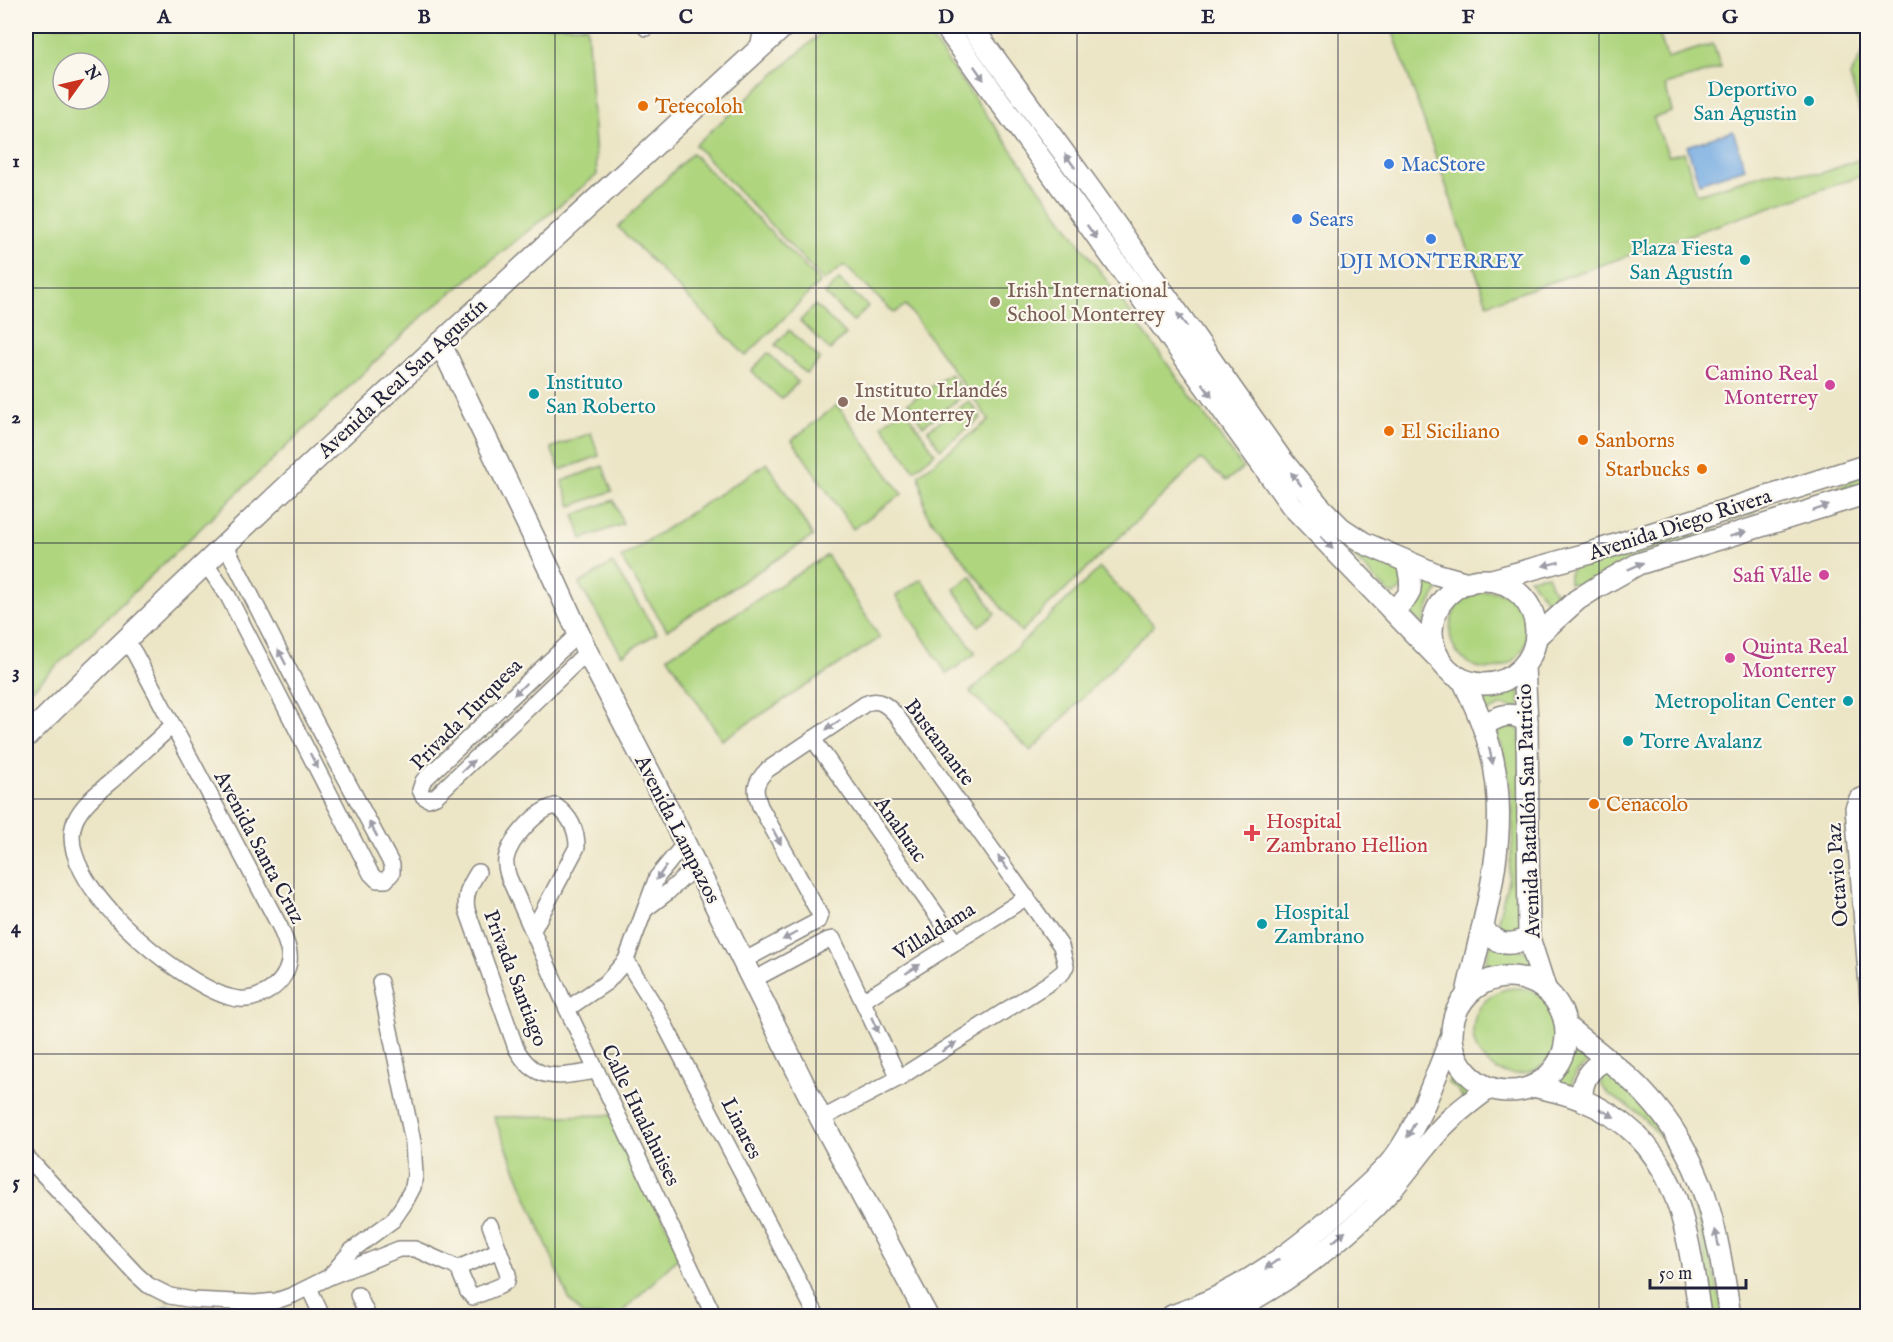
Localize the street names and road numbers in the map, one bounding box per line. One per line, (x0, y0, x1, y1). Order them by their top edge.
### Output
street label: Avenida Real San Agustín (312, 293, 494, 466)
street label: Avenida Diego Rivera (1585, 483, 1776, 568)
street label: Privada Turquesa (405, 653, 530, 777)
street label: Avenida Batallón San Patricio (1512, 683, 1547, 940)
street label: Bustamante (897, 694, 980, 792)
street label: Avenida Lampazos (627, 750, 726, 909)
street label: Avenida Santa Cruz (207, 766, 310, 929)
street label: Anahuac (867, 791, 932, 868)
street label: Octavio Paz (1821, 822, 1856, 928)
street label: Villaldama (888, 896, 981, 968)
street label: Privada Santiago (476, 906, 553, 1051)
street label: Calle Hualahuises (594, 1040, 686, 1191)
street label: Linares (714, 1093, 768, 1164)

